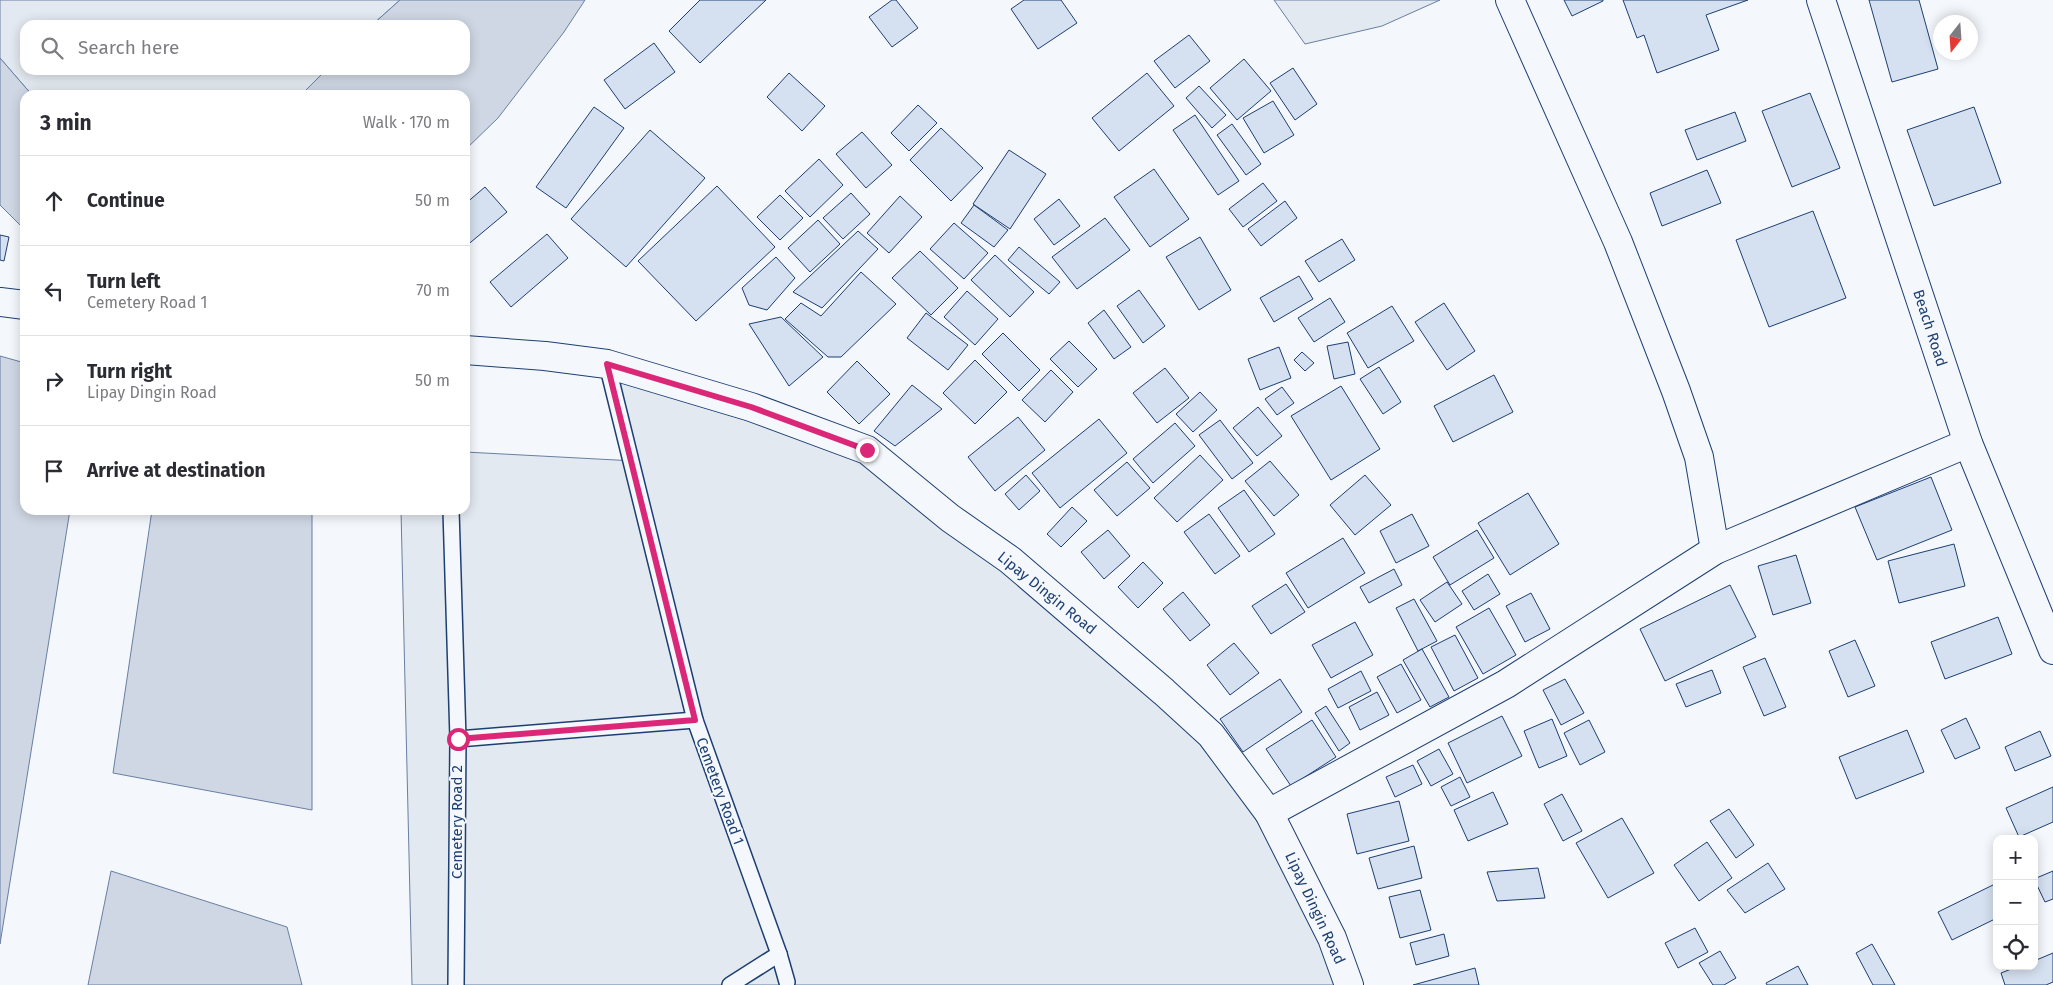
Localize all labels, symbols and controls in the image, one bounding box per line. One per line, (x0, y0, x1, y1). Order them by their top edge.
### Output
north arrow (1933, 15, 1978, 60)
search box (20, 20, 470, 75)
icon: search (38, 34, 66, 62)
text: Search here (78, 36, 179, 59)
text: 3 min (40, 110, 92, 136)
text: Walk · 170 m (363, 113, 450, 132)
icon: ahead (40, 187, 68, 215)
text: Continue (87, 189, 165, 212)
text: 50 m (415, 191, 450, 210)
text: Turn left (87, 270, 161, 293)
icon: left (40, 277, 68, 305)
text: 70 m (416, 281, 450, 300)
street label: Beach Road (1909, 287, 1951, 369)
text: Cemetery Road 1 (87, 293, 207, 312)
text: Turn right (87, 360, 172, 383)
icon: right (40, 367, 68, 395)
text: 50 m (415, 371, 450, 390)
text: Lipay Dingin Road (87, 383, 217, 402)
route end (856, 439, 879, 462)
icon: arrive (40, 457, 68, 485)
text: Arrive at destination (87, 459, 266, 482)
street label: Lipay Dingin Road (994, 548, 1100, 638)
route start (447, 728, 470, 751)
street label: Cemetery Road 1 (692, 735, 748, 847)
street label: Cemetery Road 2 (448, 765, 466, 879)
map controls (1993, 835, 2038, 970)
button: + (1993, 835, 2038, 880)
street label: Lipay Dingin Road (1281, 849, 1349, 967)
button: − (1993, 880, 2038, 925)
button: locate (1993, 925, 2038, 970)

